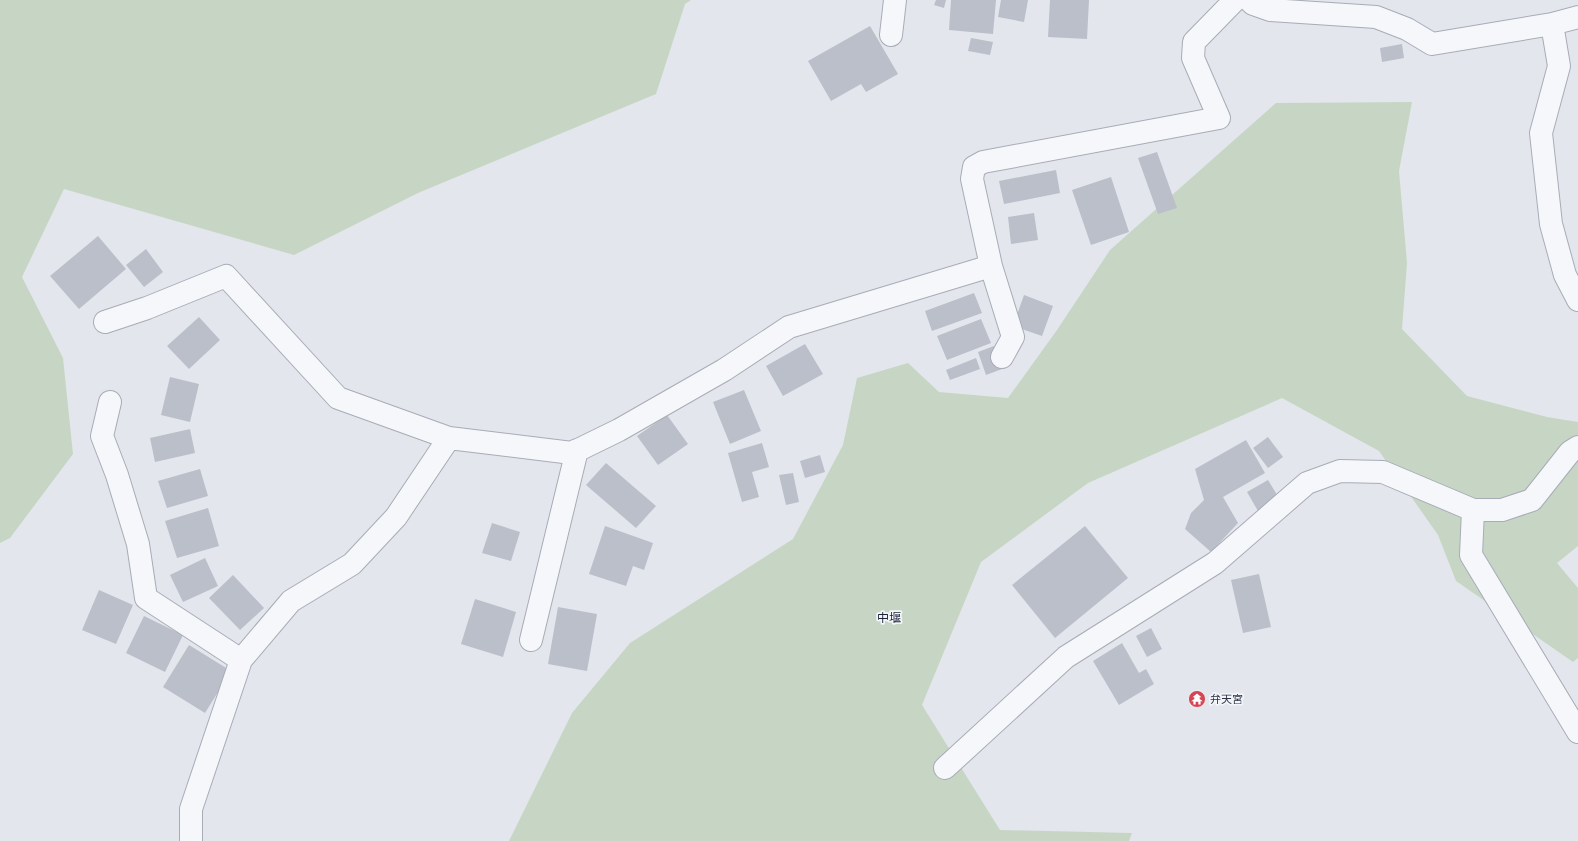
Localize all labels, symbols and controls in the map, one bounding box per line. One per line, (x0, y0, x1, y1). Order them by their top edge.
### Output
district label: 中堰 (877, 611, 901, 625)
temple icon: 弁天宮 (1187, 689, 1207, 709)
place label: 弁天宮 (1210, 693, 1243, 705)

